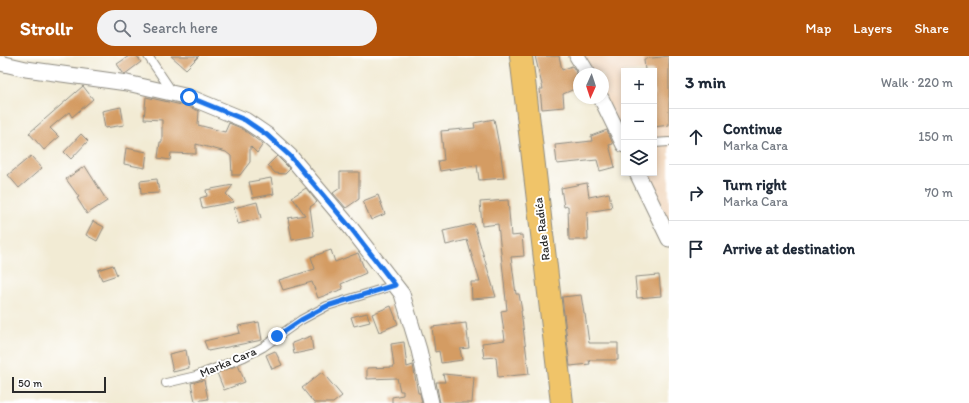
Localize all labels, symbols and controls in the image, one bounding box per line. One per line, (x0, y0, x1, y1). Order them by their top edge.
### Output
search box (97, 10, 377, 46)
text: Strollr (20, 17, 73, 40)
icon: search (111, 17, 133, 39)
text: Search here (143, 19, 218, 37)
text: Map (806, 20, 831, 37)
text: Layers (853, 20, 892, 37)
text: Share (914, 20, 949, 37)
north arrow (573, 68, 609, 104)
map controls (621, 68, 657, 176)
button: + (621, 68, 657, 104)
text: 3 min (685, 72, 726, 92)
text: Walk · 220 m (881, 75, 953, 90)
route start (180, 88, 198, 106)
button: − (621, 104, 657, 140)
text: Continue (723, 120, 782, 138)
icon: ahead (685, 126, 707, 148)
text: 150 m (918, 129, 953, 144)
text: Marka Cara (723, 138, 788, 153)
button: layers (621, 140, 657, 176)
text: Turn right (723, 176, 787, 194)
icon: right (685, 182, 707, 204)
text: 70 m (925, 185, 953, 200)
text: Marka Cara (723, 194, 788, 209)
street label: Rade Radića (531, 197, 553, 261)
icon: arrive (685, 238, 707, 260)
text: Arrive at destination (723, 240, 855, 258)
route end (268, 327, 286, 345)
street label: Marka Cara (198, 344, 259, 380)
scale bar (12, 375, 106, 394)
text: 50 m (18, 377, 42, 390)

